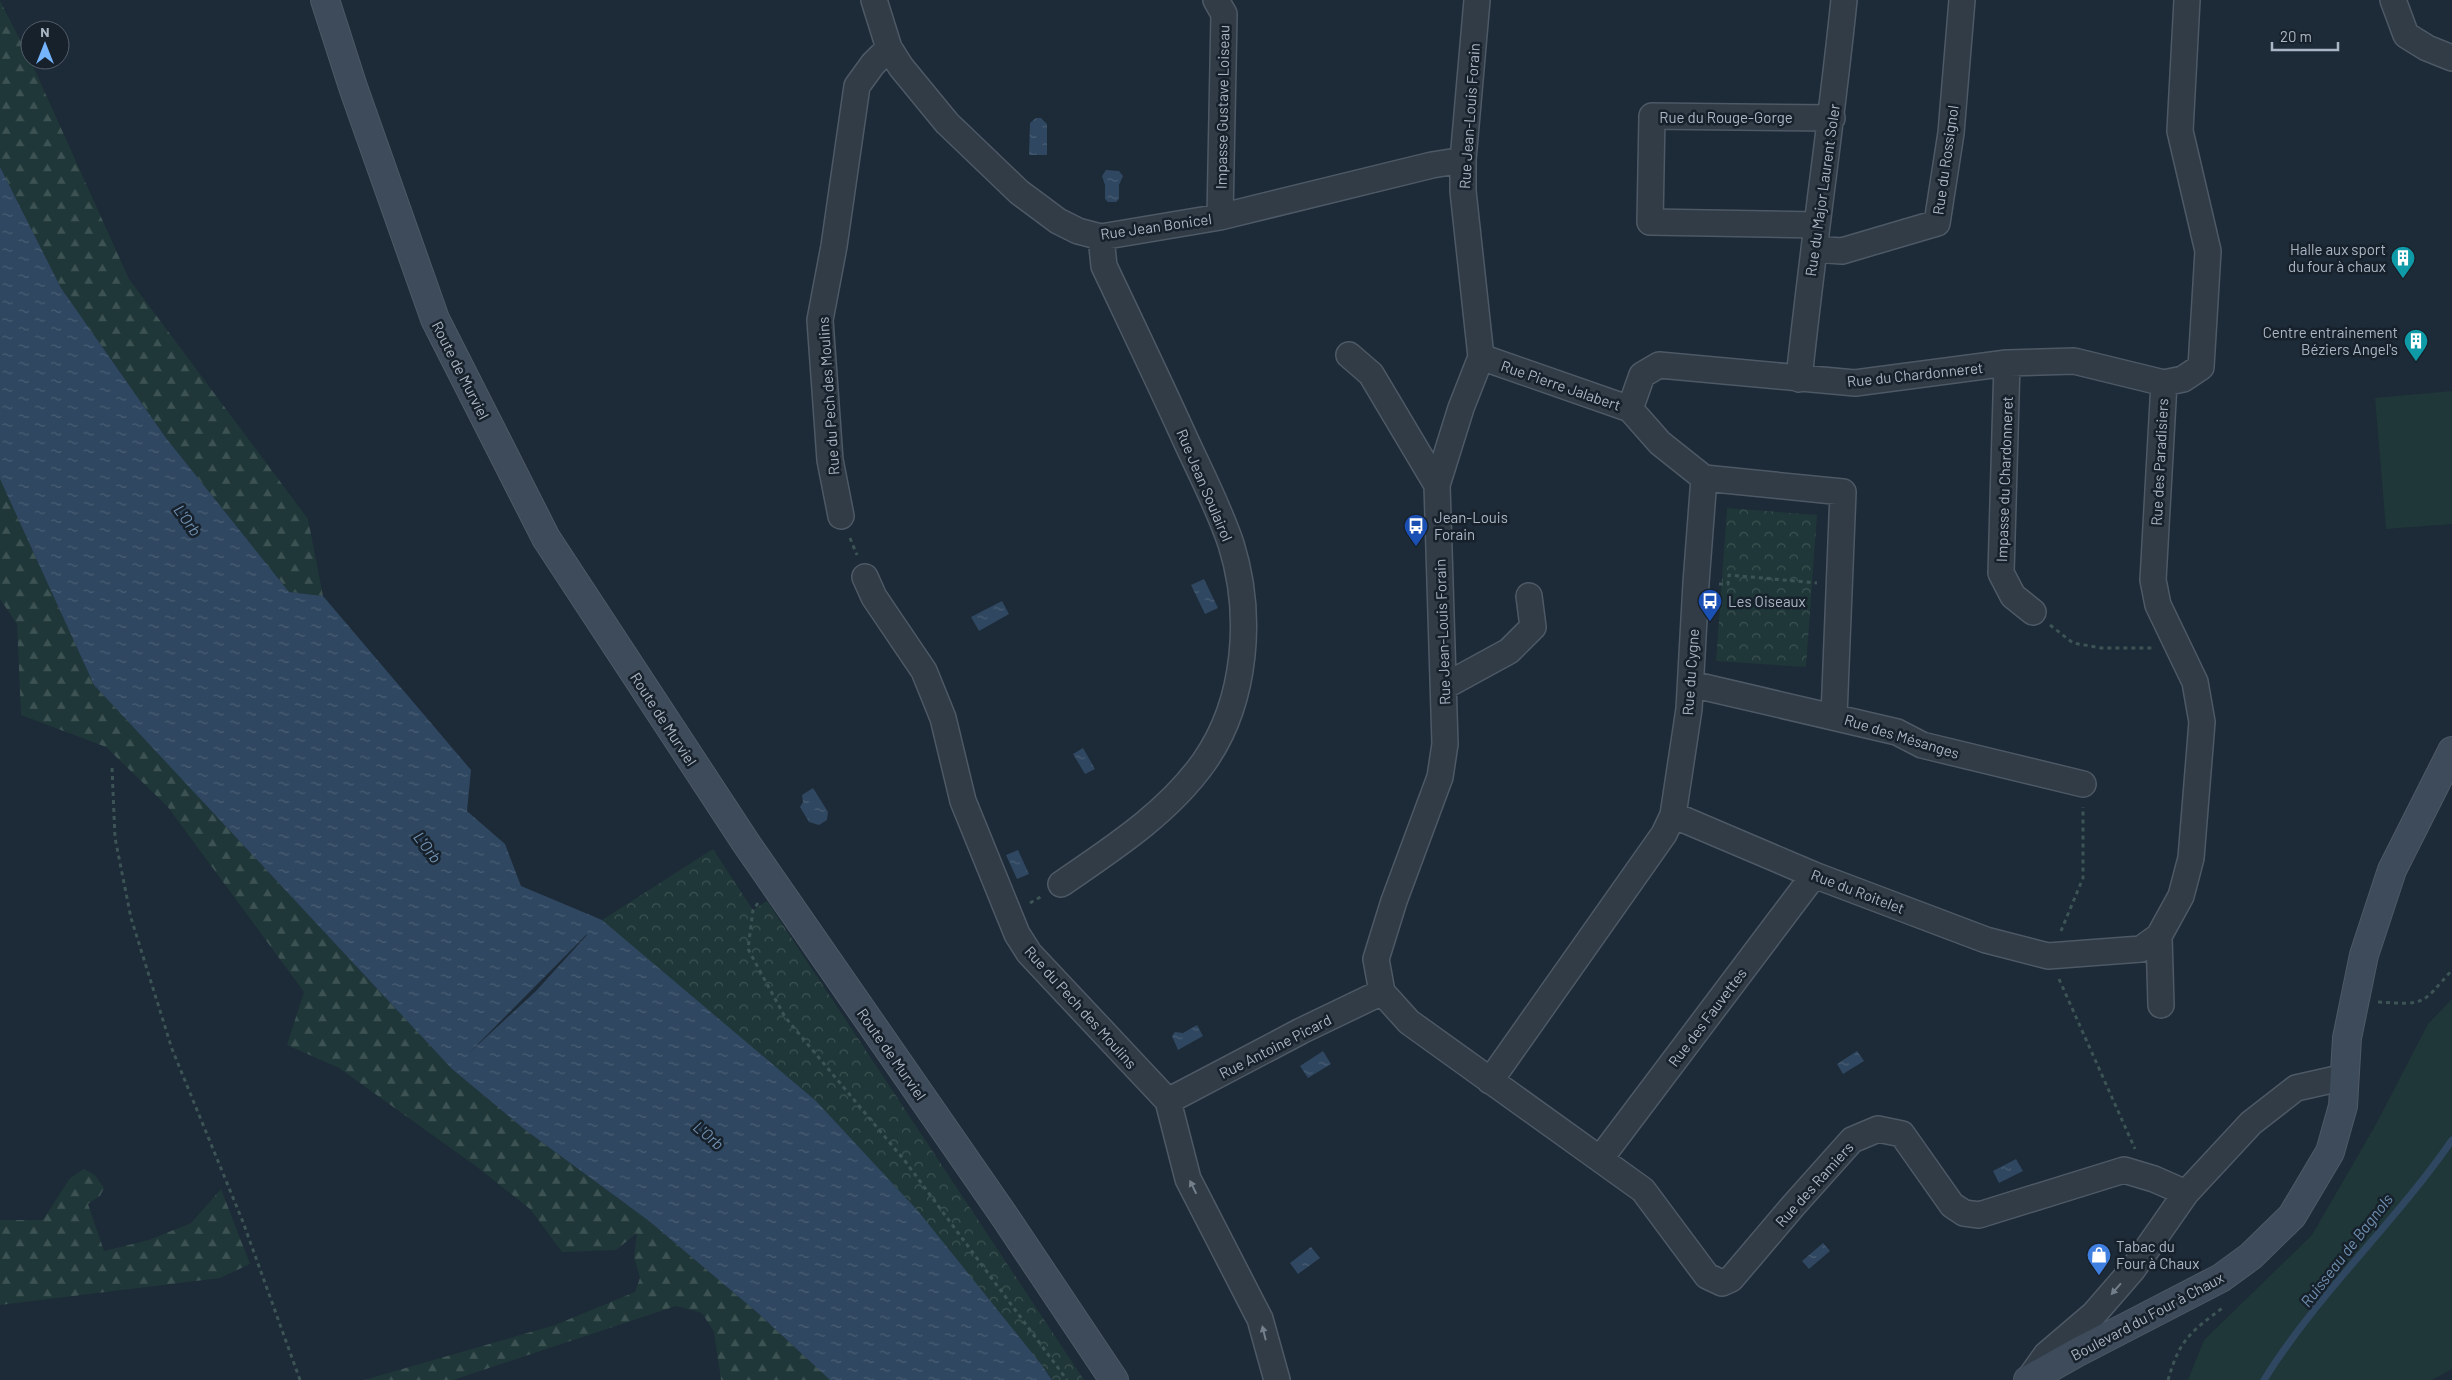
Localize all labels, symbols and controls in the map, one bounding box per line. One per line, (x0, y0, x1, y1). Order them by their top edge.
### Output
north arrow (20, 20, 70, 70)
scale bar (2272, 20, 2338, 52)
text: N (40, 23, 50, 40)
street label: Impasse Gustave Loiseau (1212, 25, 1232, 189)
text: 20 m (2280, 27, 2312, 45)
street label: Rue Jean-Louis Forain (1455, 42, 1483, 190)
street label: Rue du Major Laurent Soler (1801, 102, 1843, 277)
street label: Rue du Rossignol (1928, 104, 1962, 216)
street label: Rue du Rouge-Gorge (1659, 108, 1793, 126)
street label: Rue Jean Bonicel (1099, 209, 1213, 243)
place label: Halle aux sport du four à chaux (2288, 240, 2386, 275)
building icon: Halle aux sport du four à chaux (2390, 245, 2416, 279)
street label: Rue du Pech des Moulins (813, 316, 843, 476)
street label: Route de Murviel (429, 318, 493, 422)
place label: Centre entrainement Béziers Angel's (2263, 323, 2398, 358)
building icon: Centre entrainement Béziers Angel's (2403, 328, 2429, 362)
street label: Rue Pierre Jalabert (1499, 356, 1623, 414)
street label: Rue du Chardonneret (1846, 358, 1984, 390)
street label: Impasse du Chardonneret (1992, 396, 2016, 562)
street label: Rue des Paradisiers (2147, 398, 2171, 526)
street label: Rue Jean Soulairol (1173, 426, 1237, 544)
water label: L'Orb (170, 501, 206, 539)
place label: Jean-Louis Forain (1434, 508, 1508, 543)
bus stop icon: Jean-Louis Forain (1403, 513, 1429, 547)
street label: Rue Jean-Louis Forain (1430, 559, 1454, 705)
bus stop icon: Les Oiseaux (1697, 588, 1723, 622)
place label: Les Oiseaux (1728, 592, 1806, 610)
street label: Rue du Cygne (1678, 628, 1702, 716)
street label: Route de Murviel (627, 669, 701, 769)
street label: Rue des Mésanges (1842, 710, 1962, 762)
water label: L'Orb (410, 828, 446, 866)
street label: Rue du Roitelet (1809, 865, 1907, 917)
street label: Rue du Pech des Moulins (1021, 942, 1141, 1072)
street label: Rue des Fauvettes (1664, 964, 1750, 1070)
street label: Route de Murviel (854, 1005, 930, 1103)
street label: Rue Antoine Picard (1216, 1010, 1334, 1082)
water label: L'Orb (690, 1117, 728, 1153)
street label: Rue des Ramiers (1771, 1138, 1857, 1230)
one-way arrow (1188, 1180, 1197, 1195)
water label: Ruisseau de Bagnols (2296, 1189, 2396, 1310)
place label: Tabac du Four à Chaux (2116, 1237, 2199, 1272)
shop icon: Tabac du Four à Chaux (2086, 1242, 2112, 1276)
street label: Boulevard du Four à Chaux (2067, 1268, 2227, 1364)
one-way arrow (2110, 1282, 2122, 1294)
one-way arrow (1260, 1326, 1268, 1341)

